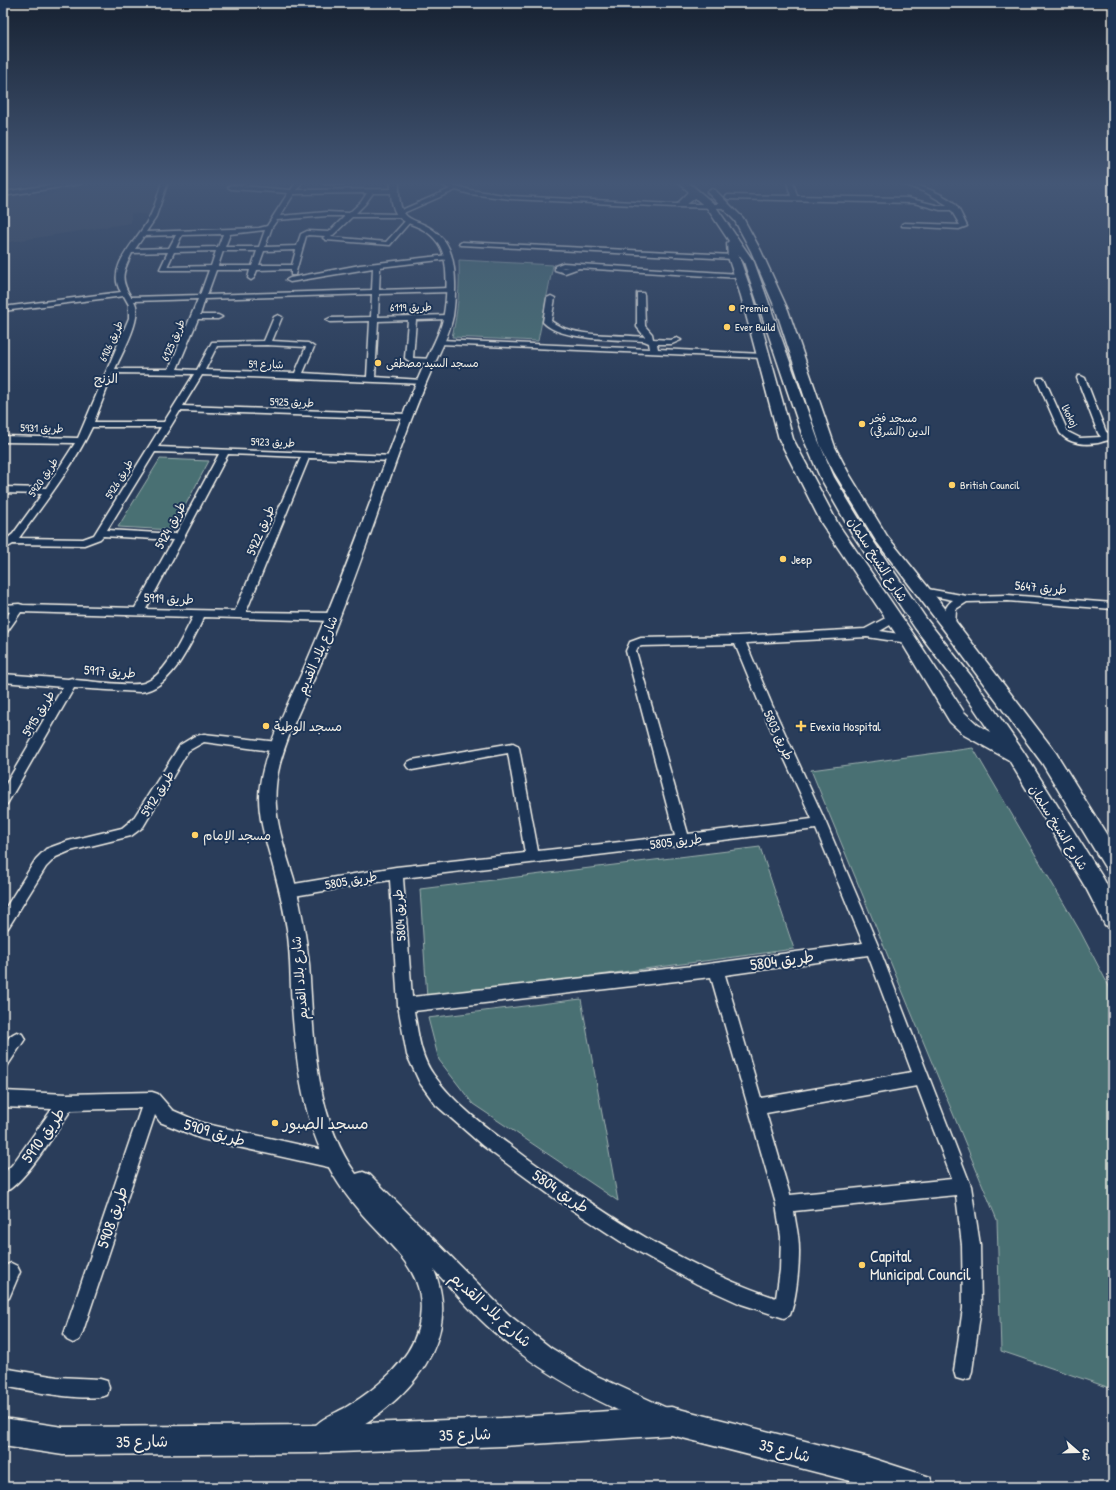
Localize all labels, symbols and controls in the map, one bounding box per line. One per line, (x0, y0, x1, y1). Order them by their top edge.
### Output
street label: طريق 6119 (390, 300, 432, 314)
place label: Premia (740, 301, 769, 315)
marker: Premia (727, 303, 737, 313)
street label: طريق 6125 (158, 317, 188, 363)
street label: طريق 6106 (96, 318, 126, 364)
place label: Ever Build (735, 320, 776, 334)
marker: Ever Build (722, 322, 732, 332)
place label: مسجد السيد مصطفى (386, 356, 479, 371)
street label: شارع 59 (248, 357, 284, 373)
marker: مسجد السيد مصطفى (373, 358, 383, 368)
district label: الزنج (94, 369, 118, 388)
street label: طريق 5925 (270, 394, 314, 410)
street label: lkokoj (1059, 402, 1081, 430)
place label: مسجد فخر الدين (الشرقي) (869, 411, 930, 439)
marker: مسجد فخر الدين (الشرقي) (857, 419, 867, 429)
street label: طريق 5931 (20, 421, 64, 435)
street label: طريق 5923 (251, 434, 295, 450)
street label: طريق 5920 (25, 455, 61, 499)
street label: طريق 5926 (102, 457, 136, 501)
place label: British Council (960, 478, 1019, 492)
marker: British Council (947, 480, 957, 490)
street label: طريق 5924 (150, 498, 190, 552)
street label: طريق 5922 (241, 502, 279, 558)
street label: شارع الشيخ سلمان (843, 513, 912, 605)
place label: Jeep (791, 550, 812, 568)
marker: Jeep (778, 554, 788, 564)
street label: طريق 5647 (1014, 576, 1068, 598)
street label: طريق 5919 (144, 588, 194, 608)
street label: شارع بلاد القديم (292, 613, 344, 698)
street label: طريق 5917 (84, 660, 136, 682)
street label: طريق 5915 (17, 687, 59, 739)
street label: طريق 5803 (760, 707, 798, 763)
place label: مسجد الوطية (274, 717, 342, 735)
place label: Evexia Hospital (810, 717, 881, 735)
marker: Evexia Hospital (795, 720, 807, 732)
marker: مسجد الوطية (261, 721, 271, 731)
street label: طريق 5912 (136, 766, 178, 820)
street label: شارع الشيخ سلمان (1025, 781, 1093, 874)
place label: مسجد الإمام (203, 826, 271, 846)
street label: طريق 5805 (649, 829, 703, 853)
marker: مسجد الإمام (190, 830, 200, 840)
street label: طريق 5805 (323, 867, 379, 893)
street label: طريق 5804 (388, 888, 410, 942)
street label: شارع بلاد القديم (286, 935, 314, 1021)
street label: طريق 5804 (749, 945, 815, 975)
street label: طريق 5910 (16, 1103, 70, 1167)
place label: مسجد الصبور (281, 1112, 369, 1134)
street label: طريق 5909 (182, 1113, 248, 1151)
marker: مسجد الصبور (270, 1118, 280, 1128)
street label: طريق 5804 (528, 1164, 594, 1218)
street label: طريق 5908 (91, 1183, 133, 1251)
place label: Capital Municipal Council (870, 1245, 971, 1285)
marker: Capital Municipal Council (857, 1260, 867, 1270)
street label: شارع بلاد القديم (444, 1266, 537, 1353)
street label: شارع 35 (439, 1422, 492, 1447)
street label: شارع 35 (116, 1430, 168, 1453)
north arrow (1058, 1432, 1098, 1472)
street label: شارع 35 (757, 1433, 813, 1468)
text: ش (1079, 1447, 1096, 1464)

